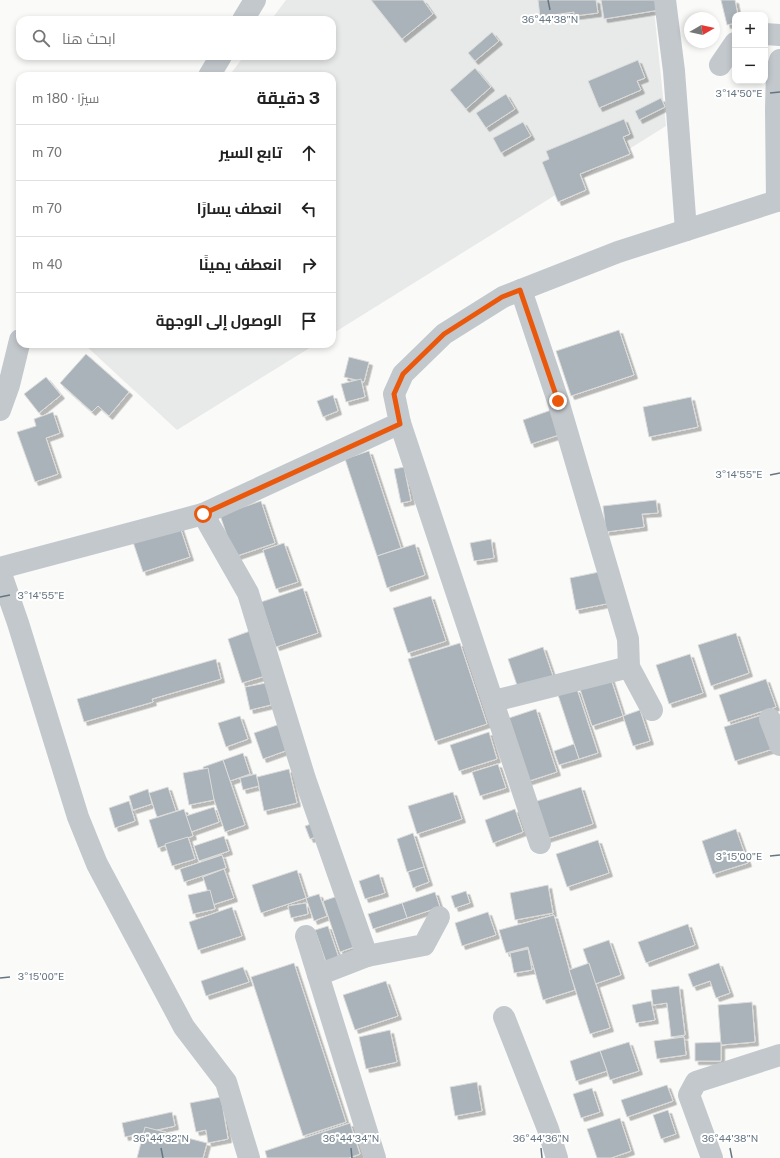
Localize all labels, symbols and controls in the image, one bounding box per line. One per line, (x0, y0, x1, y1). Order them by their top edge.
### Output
north arrow (684, 12, 720, 48)
map controls (732, 12, 768, 84)
button: + (732, 12, 768, 48)
text: 36°44'38"N (522, 13, 578, 25)
search box (16, 16, 336, 60)
icon: search (30, 27, 52, 49)
text: ابحث هنا (62, 30, 116, 47)
button: − (732, 48, 768, 84)
text: 3°14'50"E (716, 87, 762, 99)
text: 3 دقيقة (257, 88, 320, 108)
text: سيرًا · 180 m (32, 91, 99, 106)
icon: ahead (298, 142, 320, 164)
text: تابع السير (219, 144, 282, 161)
text: 70 m (32, 145, 62, 160)
icon: left (298, 198, 320, 220)
text: انعطف يسارًا (197, 200, 282, 217)
text: 70 m (32, 201, 62, 216)
icon: right (298, 254, 320, 276)
text: انعطف يمينًا (199, 256, 282, 273)
text: 40 m (32, 257, 63, 272)
icon: arrive (298, 310, 320, 332)
text: الوصول إلى الوجهة (156, 312, 282, 329)
route end (549, 392, 567, 410)
text: 3°14'55"E (715, 468, 763, 480)
route start (194, 505, 212, 523)
text: 3°14'55"E (17, 589, 65, 601)
text: 3°15'00"E (716, 850, 762, 862)
text: 3°15'00"E (18, 970, 64, 982)
text: 36°44'32"N (133, 1132, 189, 1144)
text: 36°44'34"N (323, 1132, 379, 1144)
text: 36°44'36"N (513, 1132, 569, 1144)
text: 36°44'38"N (702, 1132, 758, 1144)

